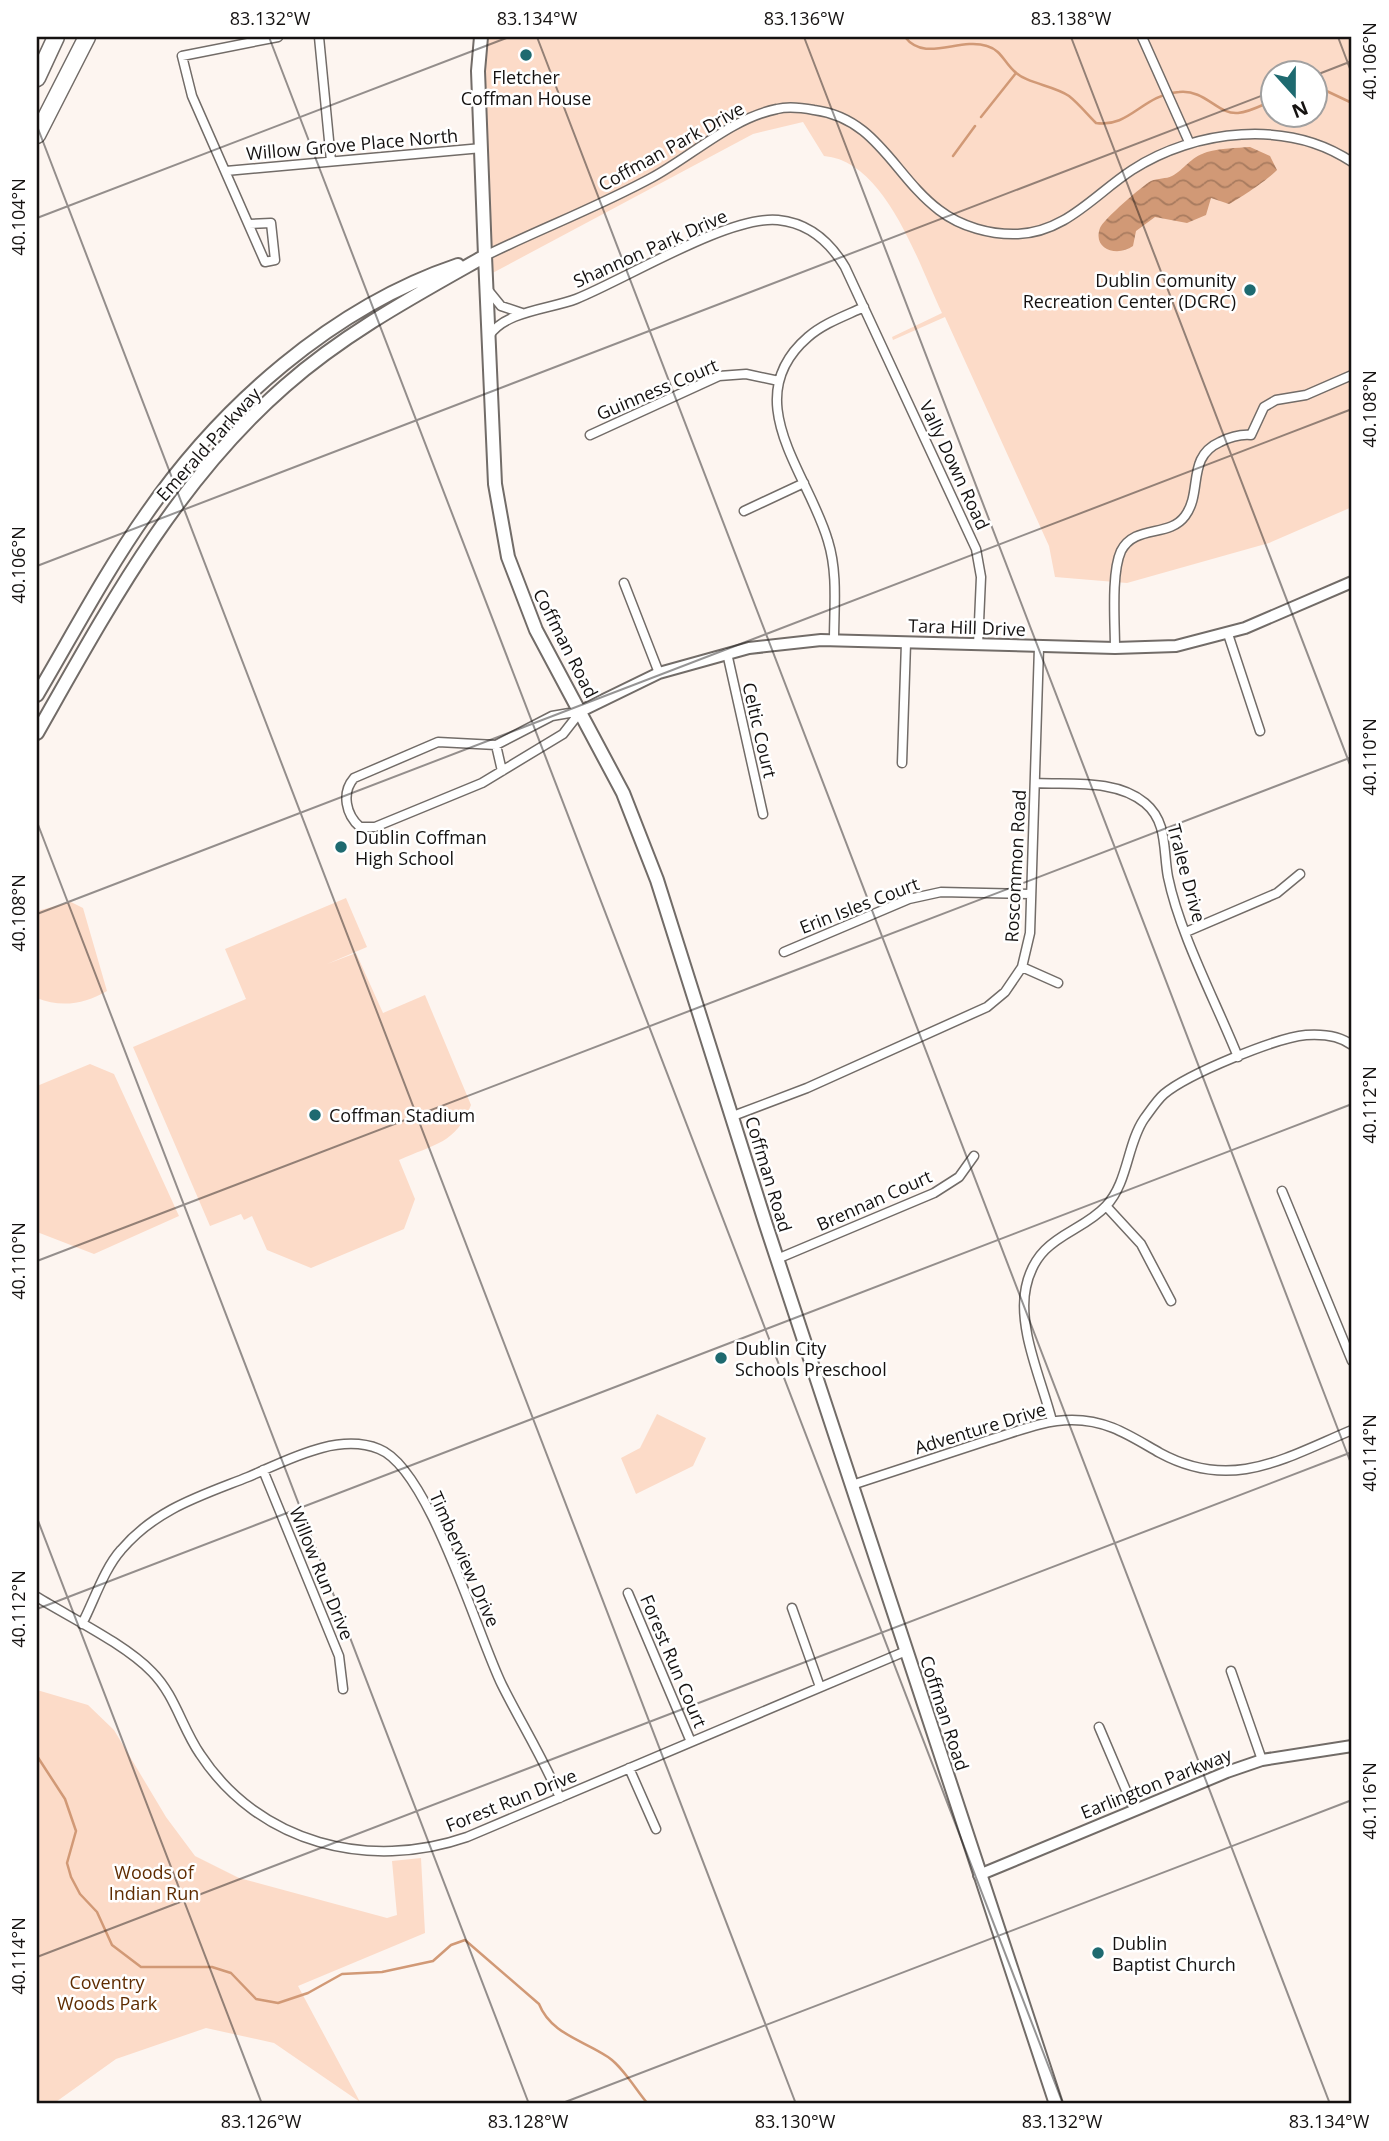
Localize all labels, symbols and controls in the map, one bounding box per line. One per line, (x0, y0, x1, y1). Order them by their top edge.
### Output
text: 83.132°W (230, 6, 311, 30)
text: 83.134°W (497, 6, 578, 30)
text: 83.136°W (764, 6, 845, 30)
text: 83.138°W (1031, 6, 1112, 30)
text: 40.106°N (1357, 22, 1381, 100)
marker: Fletcher Coffman House (518, 47, 534, 63)
north arrow (1260, 60, 1330, 130)
place label: Fletcher Coffman House (461, 65, 591, 110)
text: N (1288, 95, 1312, 125)
street label: Coffman Park Drive (594, 96, 748, 196)
street label: Willow Grove Place North (245, 123, 459, 165)
text: 40.104°N (6, 178, 30, 256)
street label: Shannon Park Drive (569, 203, 731, 293)
place label: Dublin Comunity Recreation Center (DCRC) (1023, 268, 1237, 313)
marker: Dublin Comunity Recreation Center (DCRC) (1242, 282, 1258, 298)
street label: Guinness Court (593, 353, 721, 425)
text: 40.108°N (1357, 370, 1381, 448)
street label: Emerald Parkway (151, 381, 266, 506)
street label: Vally Down Road (915, 396, 995, 534)
text: 40.106°N (6, 526, 30, 604)
street label: Coffman Road (528, 584, 604, 702)
street label: Tara Hill Drive (908, 613, 1026, 641)
street label: Celtic Court (737, 680, 783, 780)
text: 40.110°N (1357, 718, 1381, 796)
street label: Roscommon Road (999, 789, 1031, 943)
street label: Tralee Drive (1162, 821, 1212, 925)
place label: Dublin Coffman High School (355, 825, 487, 870)
marker: Dublin Coffman High School (333, 839, 349, 855)
street label: Erin Isles Court (796, 871, 922, 939)
text: 40.108°N (6, 874, 30, 952)
text: 40.112°N (1357, 1066, 1381, 1144)
place label: Coffman Stadium (329, 1103, 475, 1127)
marker: Coffman Stadium (307, 1107, 323, 1123)
street label: Coffman Road (740, 1113, 798, 1235)
street label: Brennan Court (813, 1164, 935, 1236)
text: 40.110°N (6, 1222, 30, 1300)
place label: Dublin City Schools Preschool (735, 1336, 887, 1381)
marker: Dublin City Schools Preschool (713, 1350, 729, 1366)
street label: Adventure Drive (911, 1397, 1049, 1459)
text: 40.114°N (1357, 1414, 1381, 1492)
street label: Timberview Drive (424, 1487, 506, 1631)
street label: Willow Run Drive (284, 1503, 360, 1643)
text: 40.112°N (6, 1570, 30, 1648)
street label: Forest Run Court (635, 1591, 713, 1731)
street label: Coffman Road (915, 1652, 975, 1774)
street label: Earlington Parkway (1077, 1741, 1236, 1824)
text: 40.116°N (1357, 1762, 1381, 1840)
street label: Forest Run Drive (442, 1763, 580, 1837)
park label: Woods of Indian Run (109, 1860, 199, 1905)
text: 40.114°N (6, 1917, 30, 1995)
place label: Dublin Baptist Church (1112, 1931, 1236, 1976)
marker: Dublin Baptist Church (1090, 1945, 1106, 1961)
park label: Coventry Woods Park (57, 1970, 158, 2015)
text: 83.126°W (221, 2109, 302, 2133)
text: 83.128°W (488, 2109, 569, 2133)
text: 83.130°W (755, 2109, 836, 2133)
text: 83.132°W (1022, 2109, 1103, 2133)
text: 83.134°W (1289, 2109, 1370, 2133)

